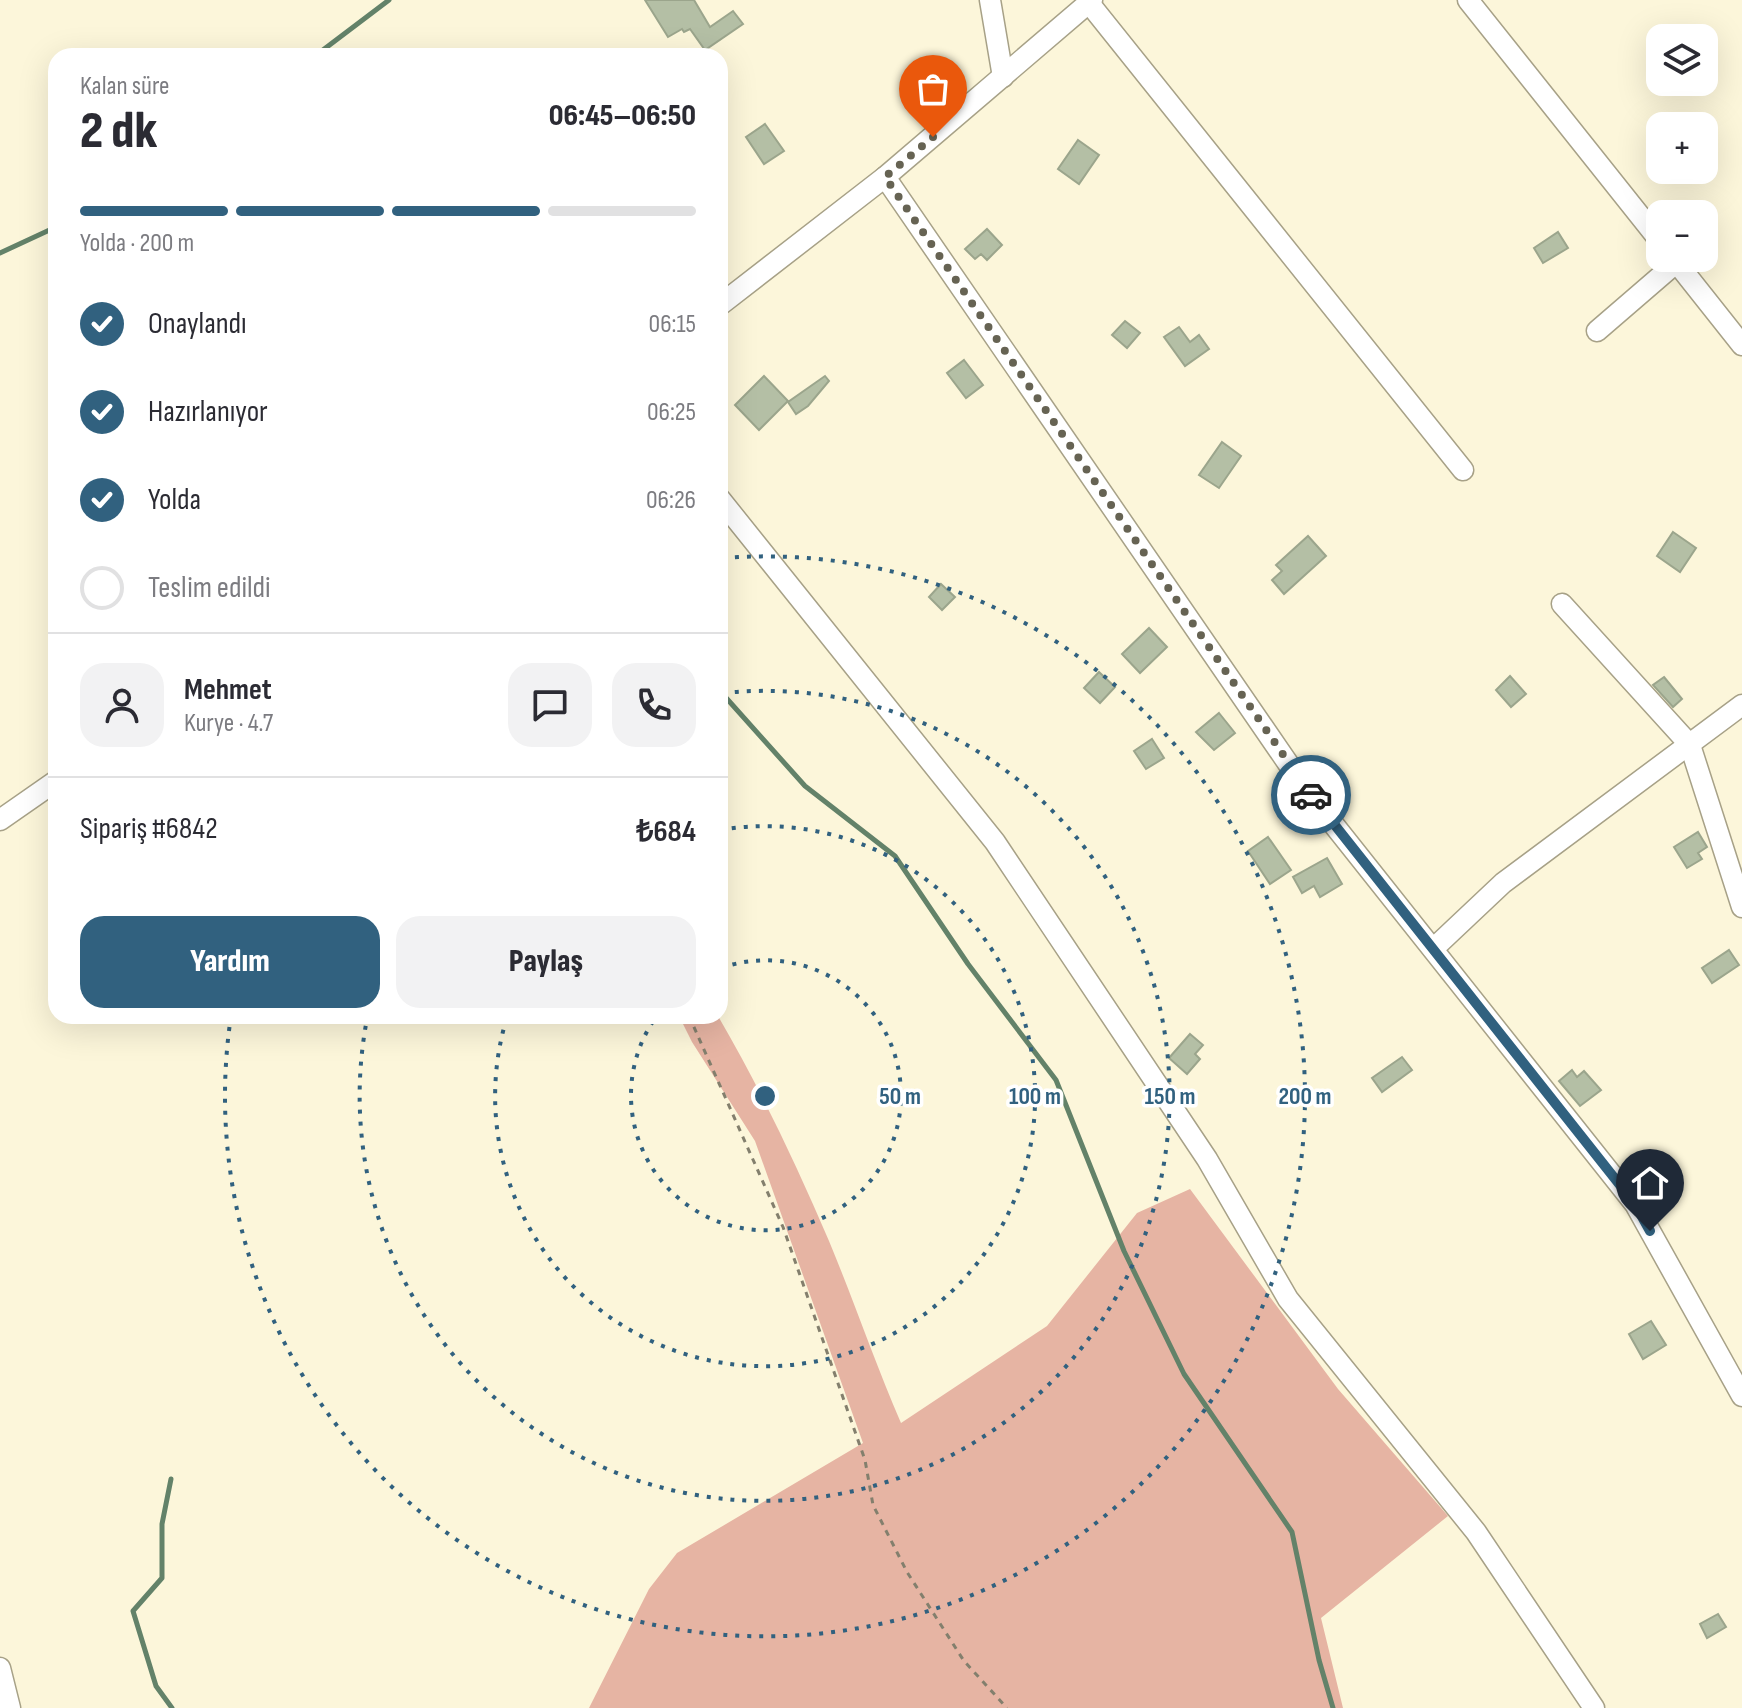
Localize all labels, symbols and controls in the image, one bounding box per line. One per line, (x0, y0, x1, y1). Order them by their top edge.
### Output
map controls (1646, 24, 1718, 272)
button: layers (1646, 24, 1718, 96)
pin (899, 55, 967, 137)
icon: bag (911, 67, 955, 111)
text: Kalan süre (80, 71, 169, 102)
text: 06:45–06:50 (549, 98, 696, 134)
text: 2 dk (80, 100, 157, 163)
button: + (1646, 112, 1718, 184)
button: − (1646, 200, 1718, 272)
text: Yolda · 200 m (80, 228, 194, 259)
icon: check (80, 302, 124, 346)
text: Onaylandı (148, 306, 247, 342)
text: 06:15 (649, 309, 696, 340)
icon: check (80, 390, 124, 434)
text: Hazırlanıyor (148, 394, 268, 430)
text: 06:25 (647, 397, 696, 428)
icon: check (80, 478, 124, 522)
text: Yolda (148, 482, 201, 518)
text: 06:26 (646, 485, 696, 516)
text: Teslim edildi (148, 570, 271, 606)
button: person (80, 663, 164, 747)
button: chat (508, 663, 592, 747)
button: phone (612, 663, 696, 747)
text: Mehmet (184, 672, 272, 708)
text: Kurye · 4.7 (184, 708, 273, 739)
courier (1271, 755, 1351, 835)
icon: car (1289, 773, 1333, 817)
text: Sipariş #6842 (80, 811, 218, 847)
text: ₺684 (636, 814, 696, 850)
button: Yardım (80, 916, 380, 1008)
button: Paylaş (396, 916, 696, 1008)
centre of rings (751, 1082, 779, 1110)
text: 50 m (879, 1082, 921, 1111)
text: 100 m (1009, 1082, 1061, 1111)
text: 150 m (1144, 1082, 1196, 1111)
text: 200 m (1278, 1082, 1332, 1111)
pin (1616, 1149, 1684, 1231)
icon: home (1628, 1161, 1672, 1205)

